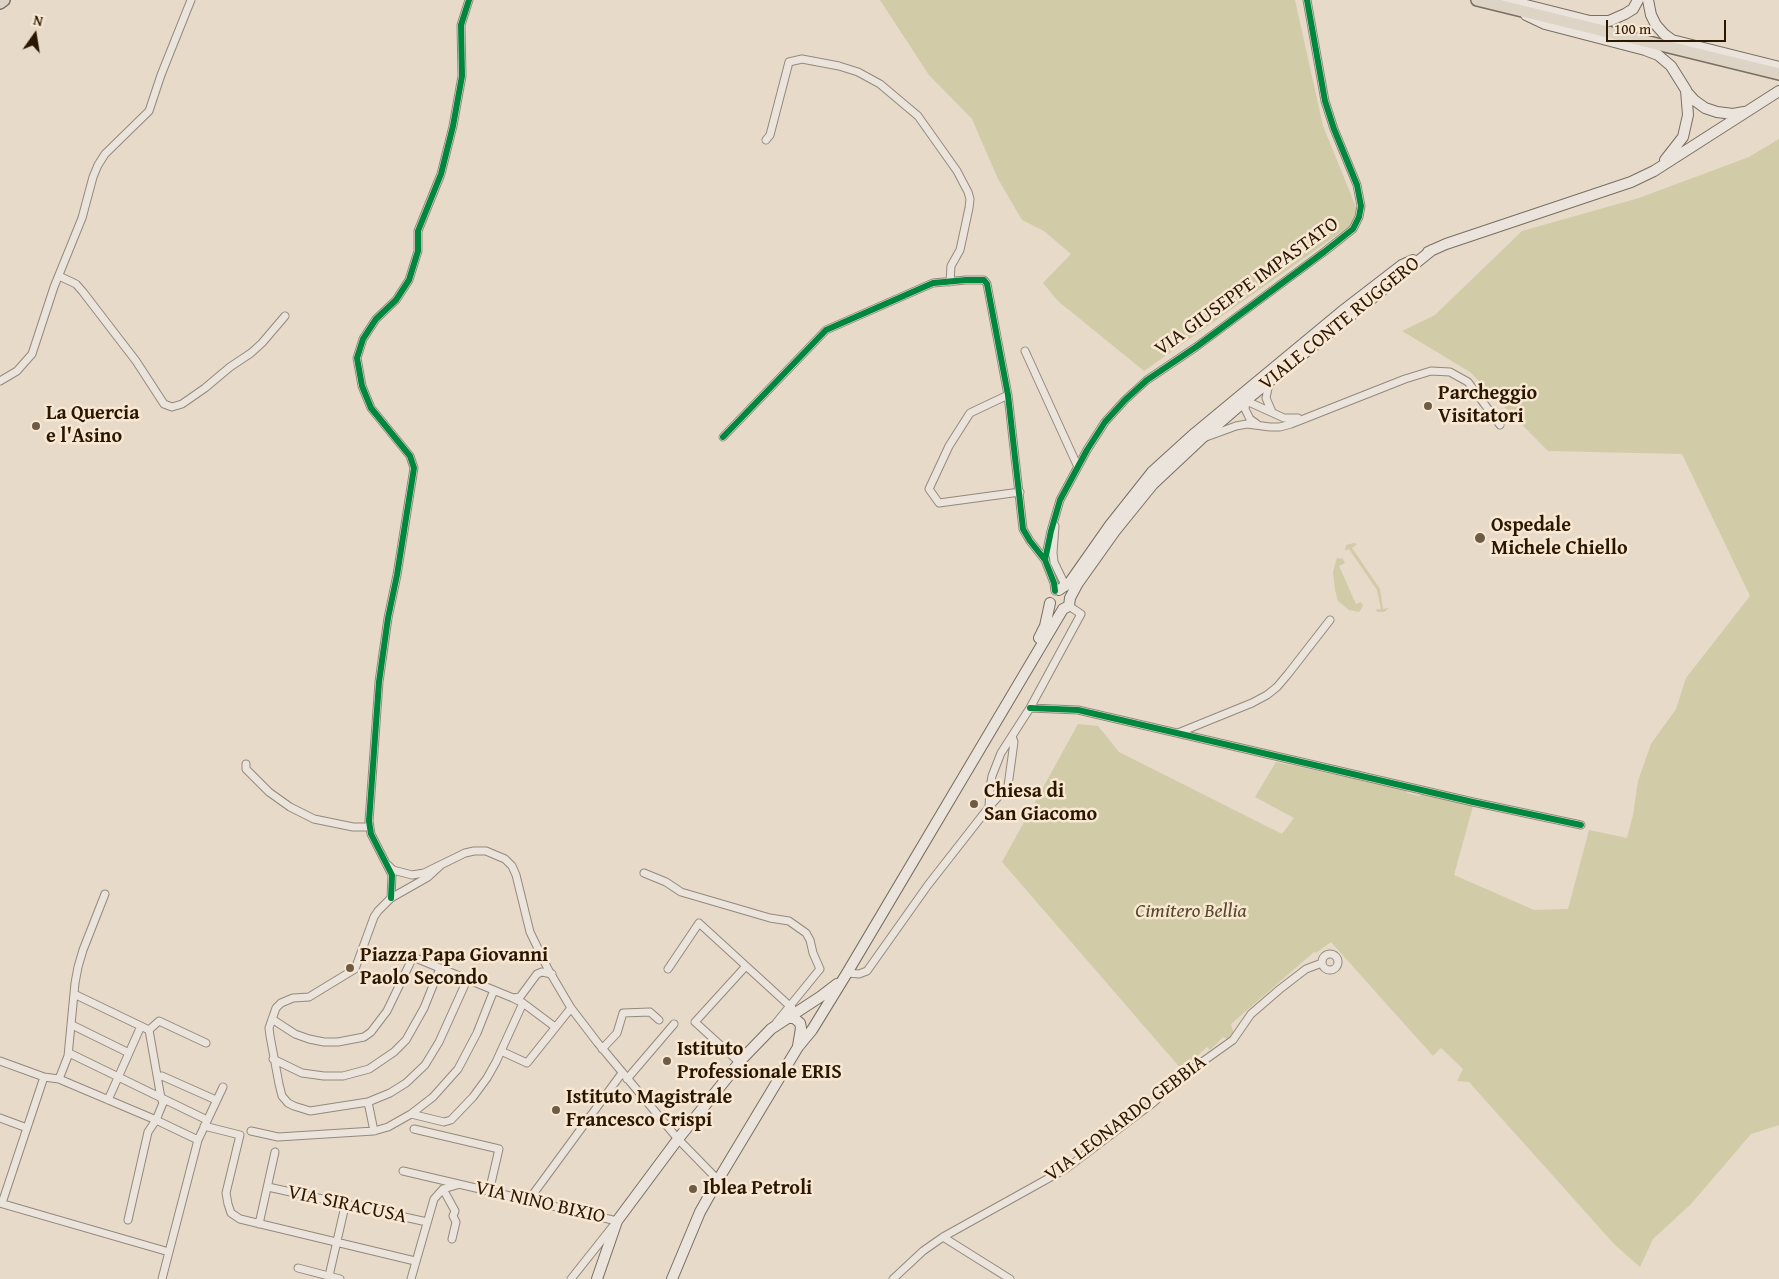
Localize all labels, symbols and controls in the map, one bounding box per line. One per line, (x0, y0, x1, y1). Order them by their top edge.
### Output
north arrow (10, 10, 60, 60)
text: N (32, 10, 45, 31)
scale bar (1609, 10, 1729, 42)
text: 100 m (1614, 18, 1651, 39)
street label: VIA GIUSEPPE IMPASTATO (1150, 212, 1344, 362)
street label: VIALE CONTE RUGGERO (1255, 252, 1425, 396)
place label: Parcheggio Visitatori (1438, 382, 1537, 429)
marker: Parcheggio Visitatori (1422, 400, 1434, 412)
place label: La Quercia e l'Asino (46, 402, 140, 449)
marker: La Quercia e l'Asino (30, 420, 42, 432)
place label: Ospedale Michele Chiello (1491, 514, 1628, 561)
marker: Ospedale Michele Chiello (1473, 531, 1487, 545)
place label: Chiesa di San Giacomo (984, 780, 1097, 827)
marker: Chiesa di San Giacomo (968, 798, 980, 810)
park label: Cimitero Bellia (1135, 900, 1247, 924)
place label: Piazza Papa Giovanni Paolo Secondo (360, 944, 548, 991)
marker: Piazza Papa Giovanni Paolo Secondo (344, 962, 356, 974)
place label: Istituto Professionale ERIS (677, 1038, 842, 1085)
street label: VIA LEONARDO GEBBIA (1040, 1050, 1212, 1188)
marker: Istituto Professionale ERIS (661, 1055, 673, 1067)
place label: Istituto Magistrale Francesco Crispi (566, 1086, 732, 1133)
marker: Istituto Magistrale Francesco Crispi (550, 1104, 562, 1116)
street label: VIA NINO BIXIO (473, 1176, 607, 1230)
place label: Iblea Petroli (703, 1177, 812, 1201)
street label: VIA SIRACUSA (285, 1181, 409, 1229)
marker: Iblea Petroli (687, 1183, 699, 1195)

